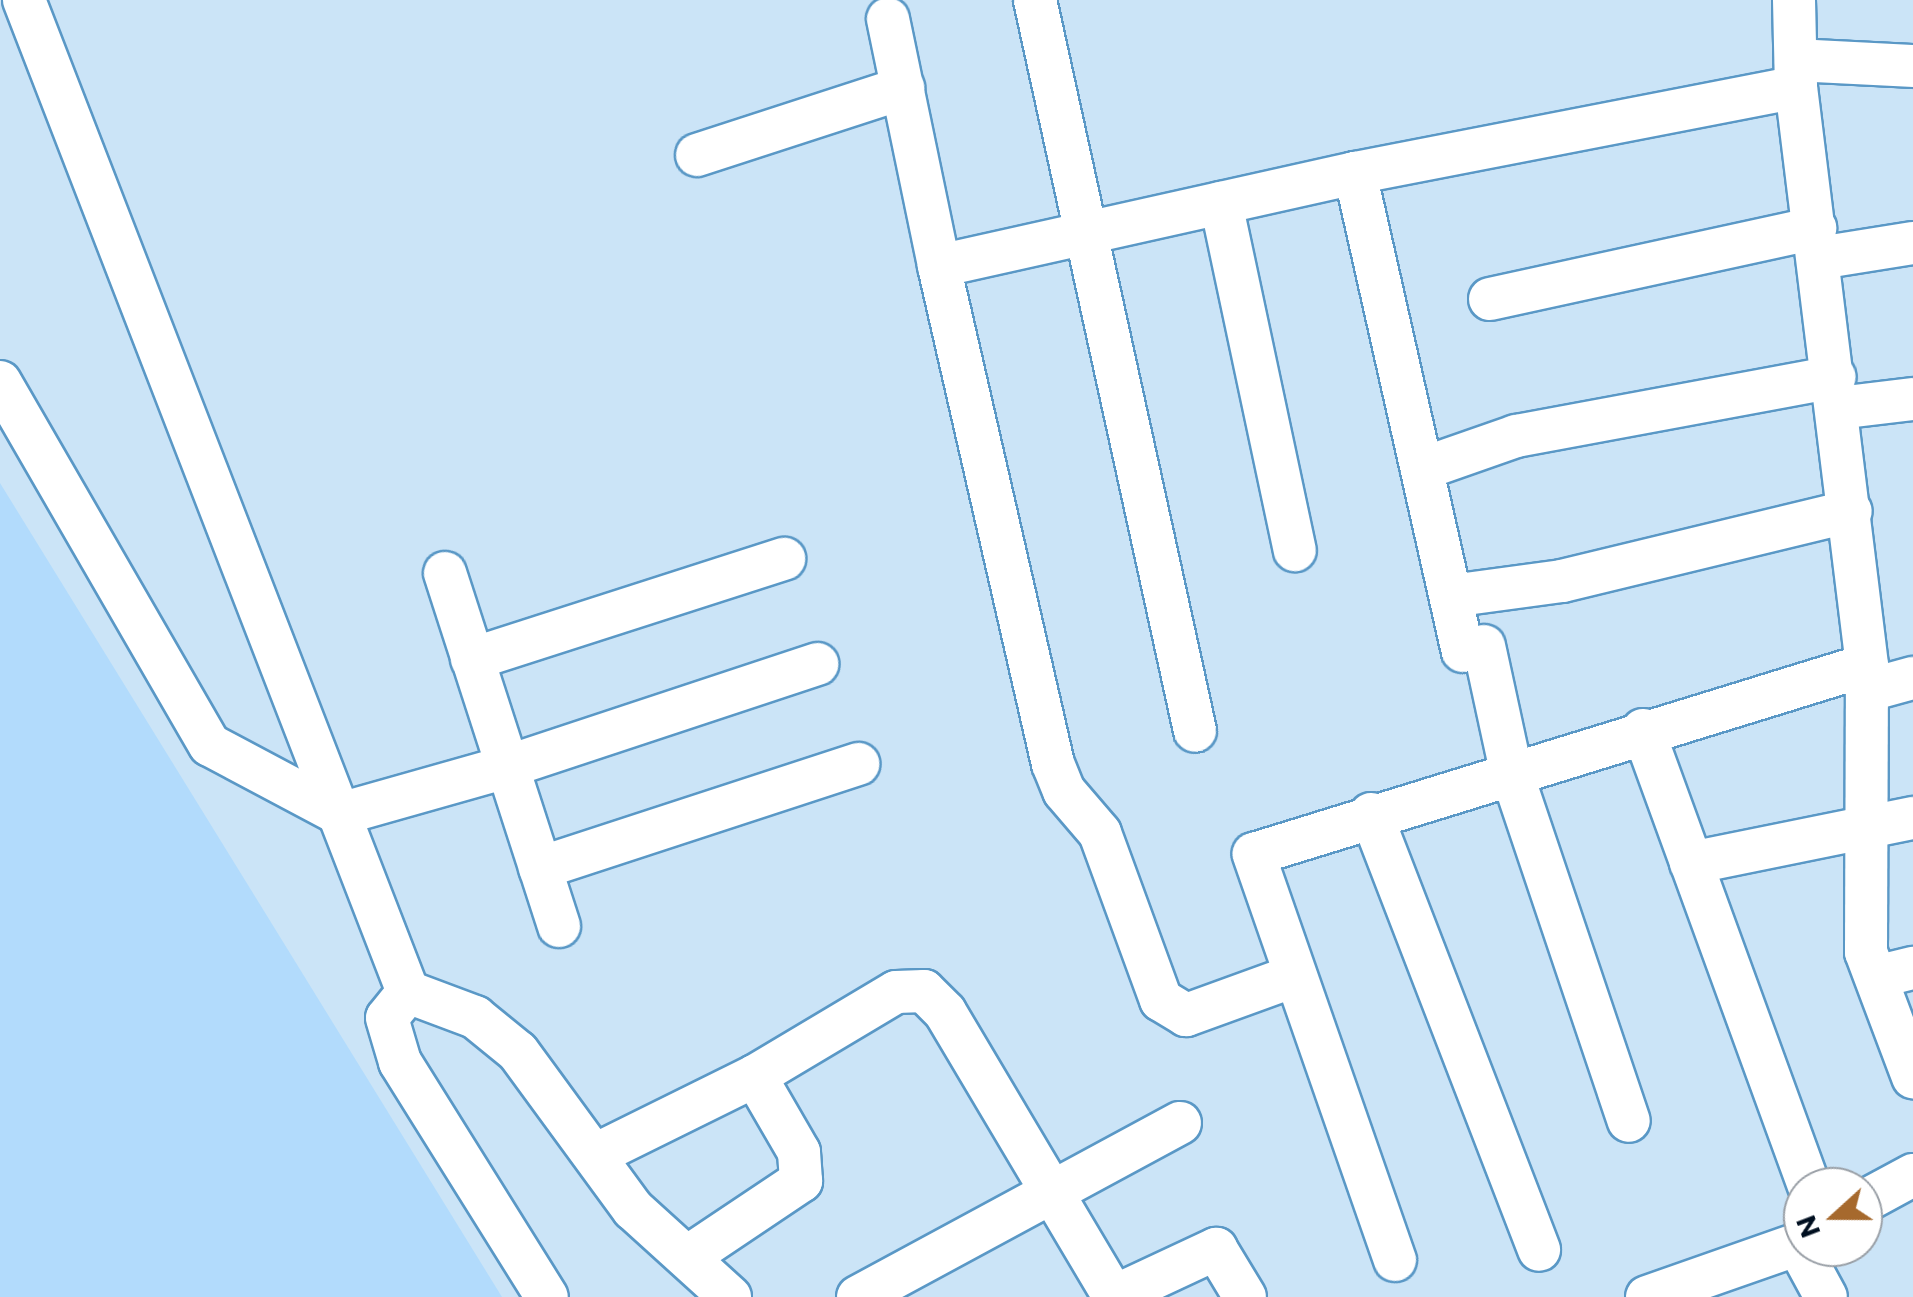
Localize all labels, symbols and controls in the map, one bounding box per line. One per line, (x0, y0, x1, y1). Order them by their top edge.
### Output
north arrow (1783, 1167, 1883, 1267)
text: N (1787, 1211, 1826, 1243)

